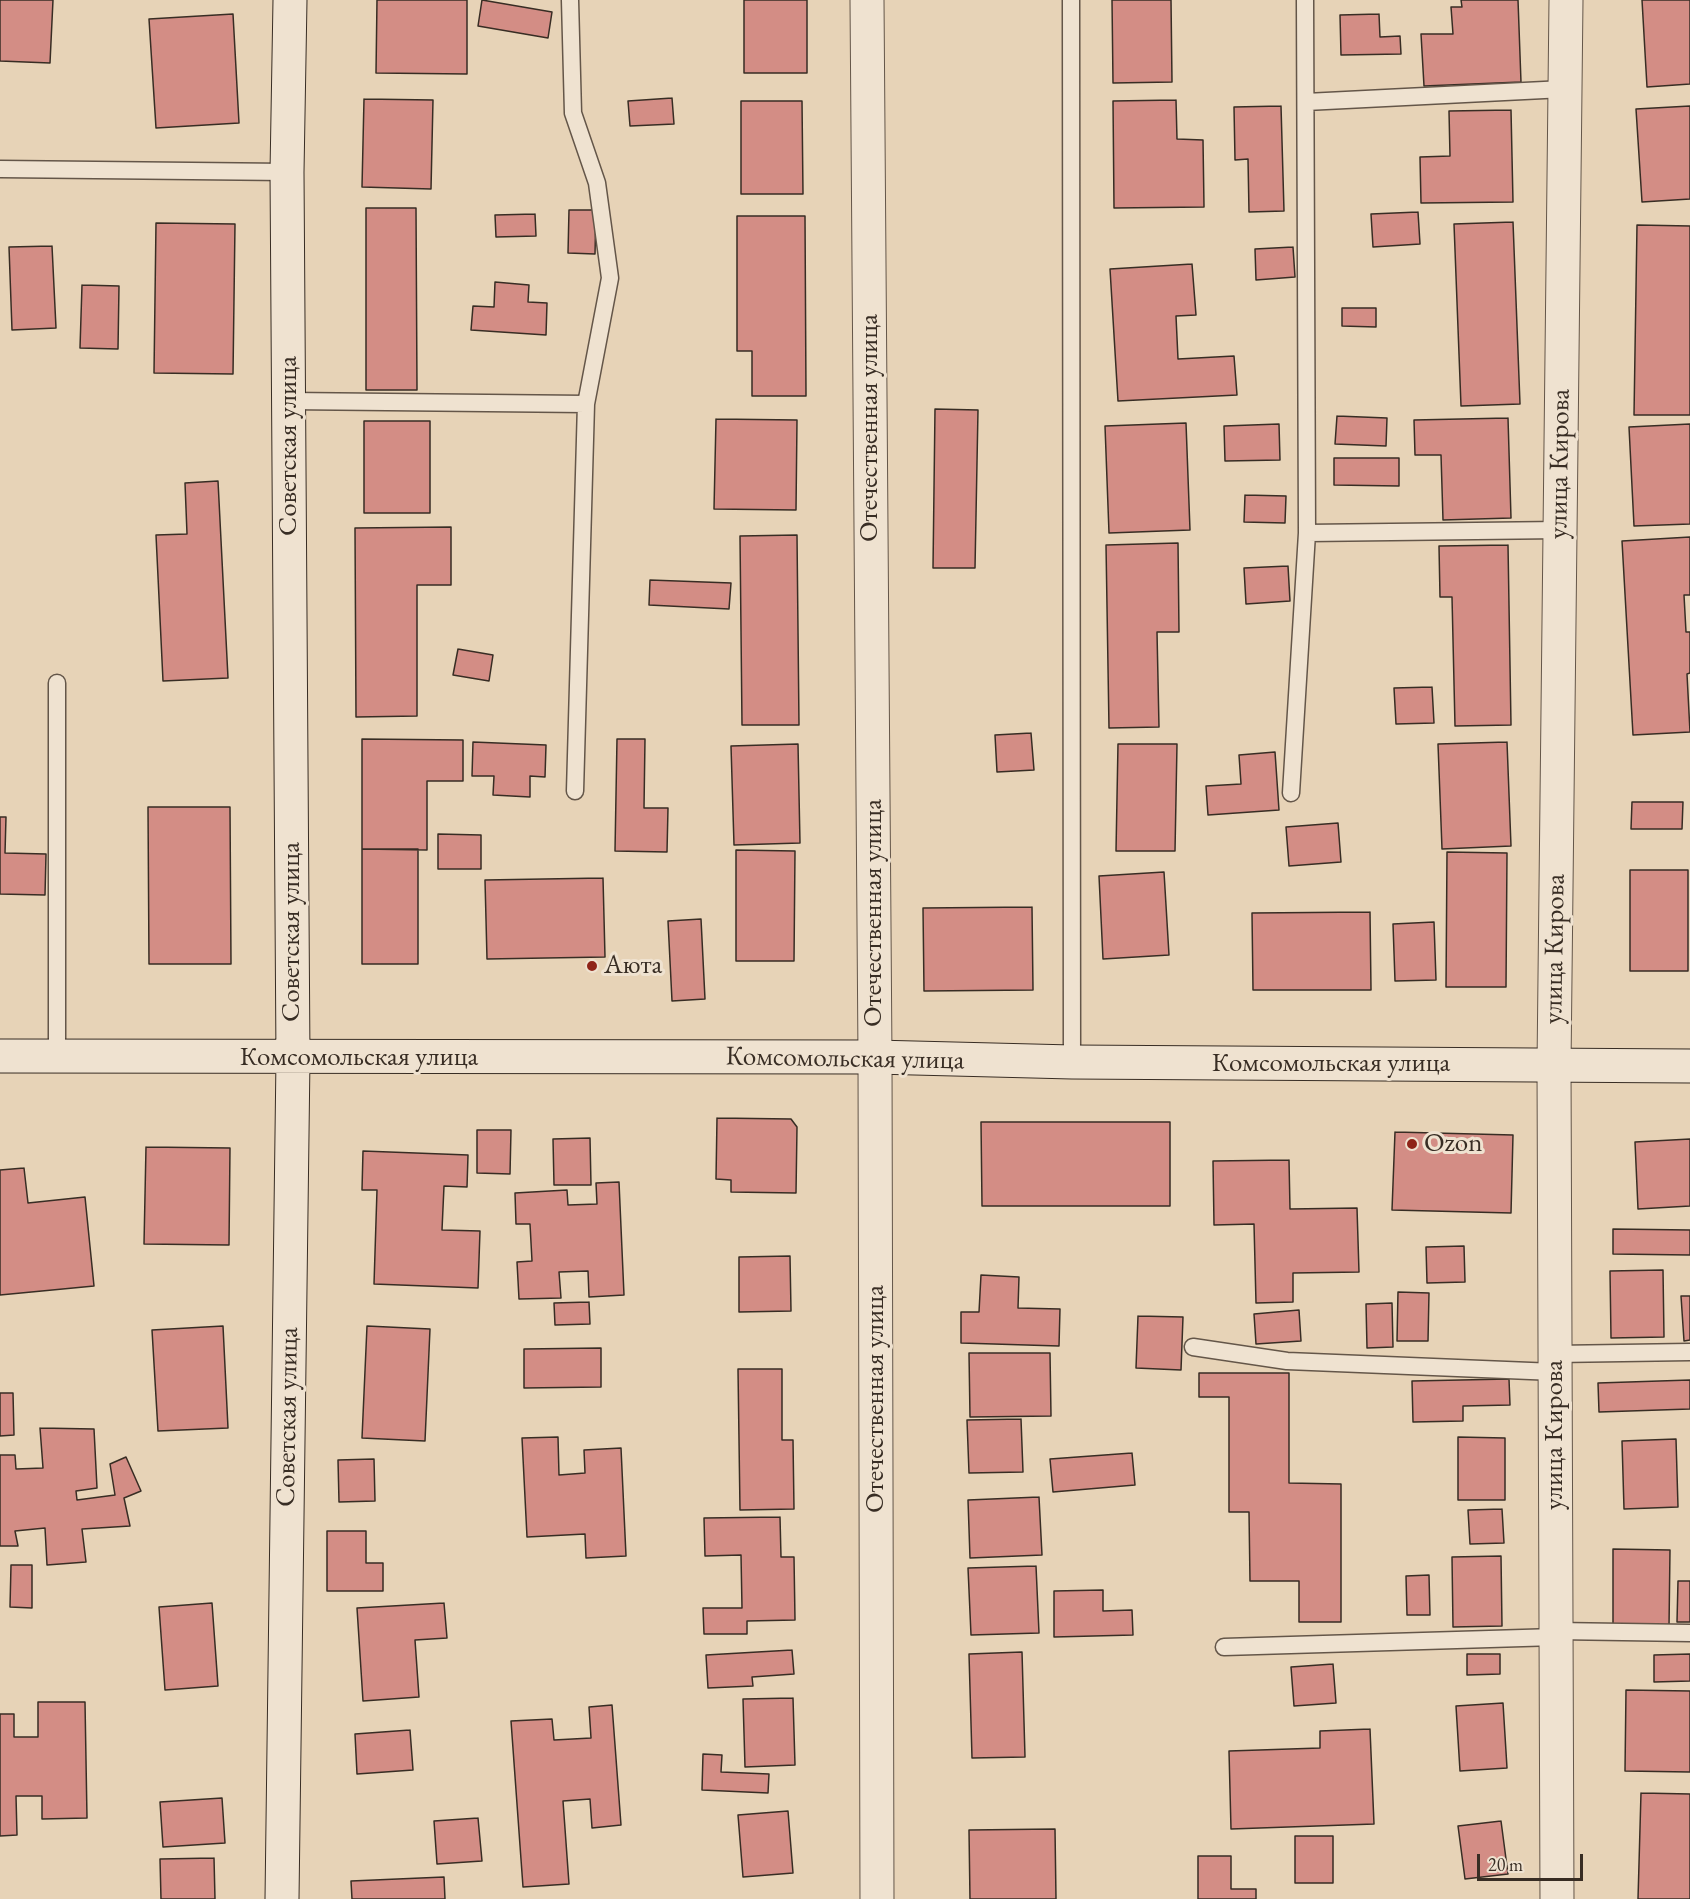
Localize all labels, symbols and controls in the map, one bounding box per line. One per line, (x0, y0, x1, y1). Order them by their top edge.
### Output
street label: Отечественная улица (854, 314, 886, 542)
street label: Советская улица (273, 356, 305, 536)
street label: улица Кирова (1542, 389, 1578, 539)
street label: Отечественная улица (858, 799, 890, 1027)
street label: Советская улица (276, 842, 308, 1022)
street label: улица Кирова (1537, 874, 1573, 1024)
place label: Аюта (604, 950, 662, 982)
marker: Аюта (585, 959, 599, 973)
street label: Комсомольская улица (725, 1041, 965, 1077)
street label: Комсомольская улица (240, 1042, 478, 1074)
street label: Комсомольская улица (1212, 1048, 1450, 1080)
place label: Ozon (1424, 1128, 1482, 1160)
marker: Ozon (1405, 1137, 1419, 1151)
street label: Отечественная улица (860, 1285, 892, 1513)
street label: Советская улица (270, 1327, 306, 1507)
street label: улица Кирова (1539, 1360, 1571, 1510)
scale bar (1480, 1842, 1586, 1880)
text: 20 m (1488, 1853, 1523, 1876)

